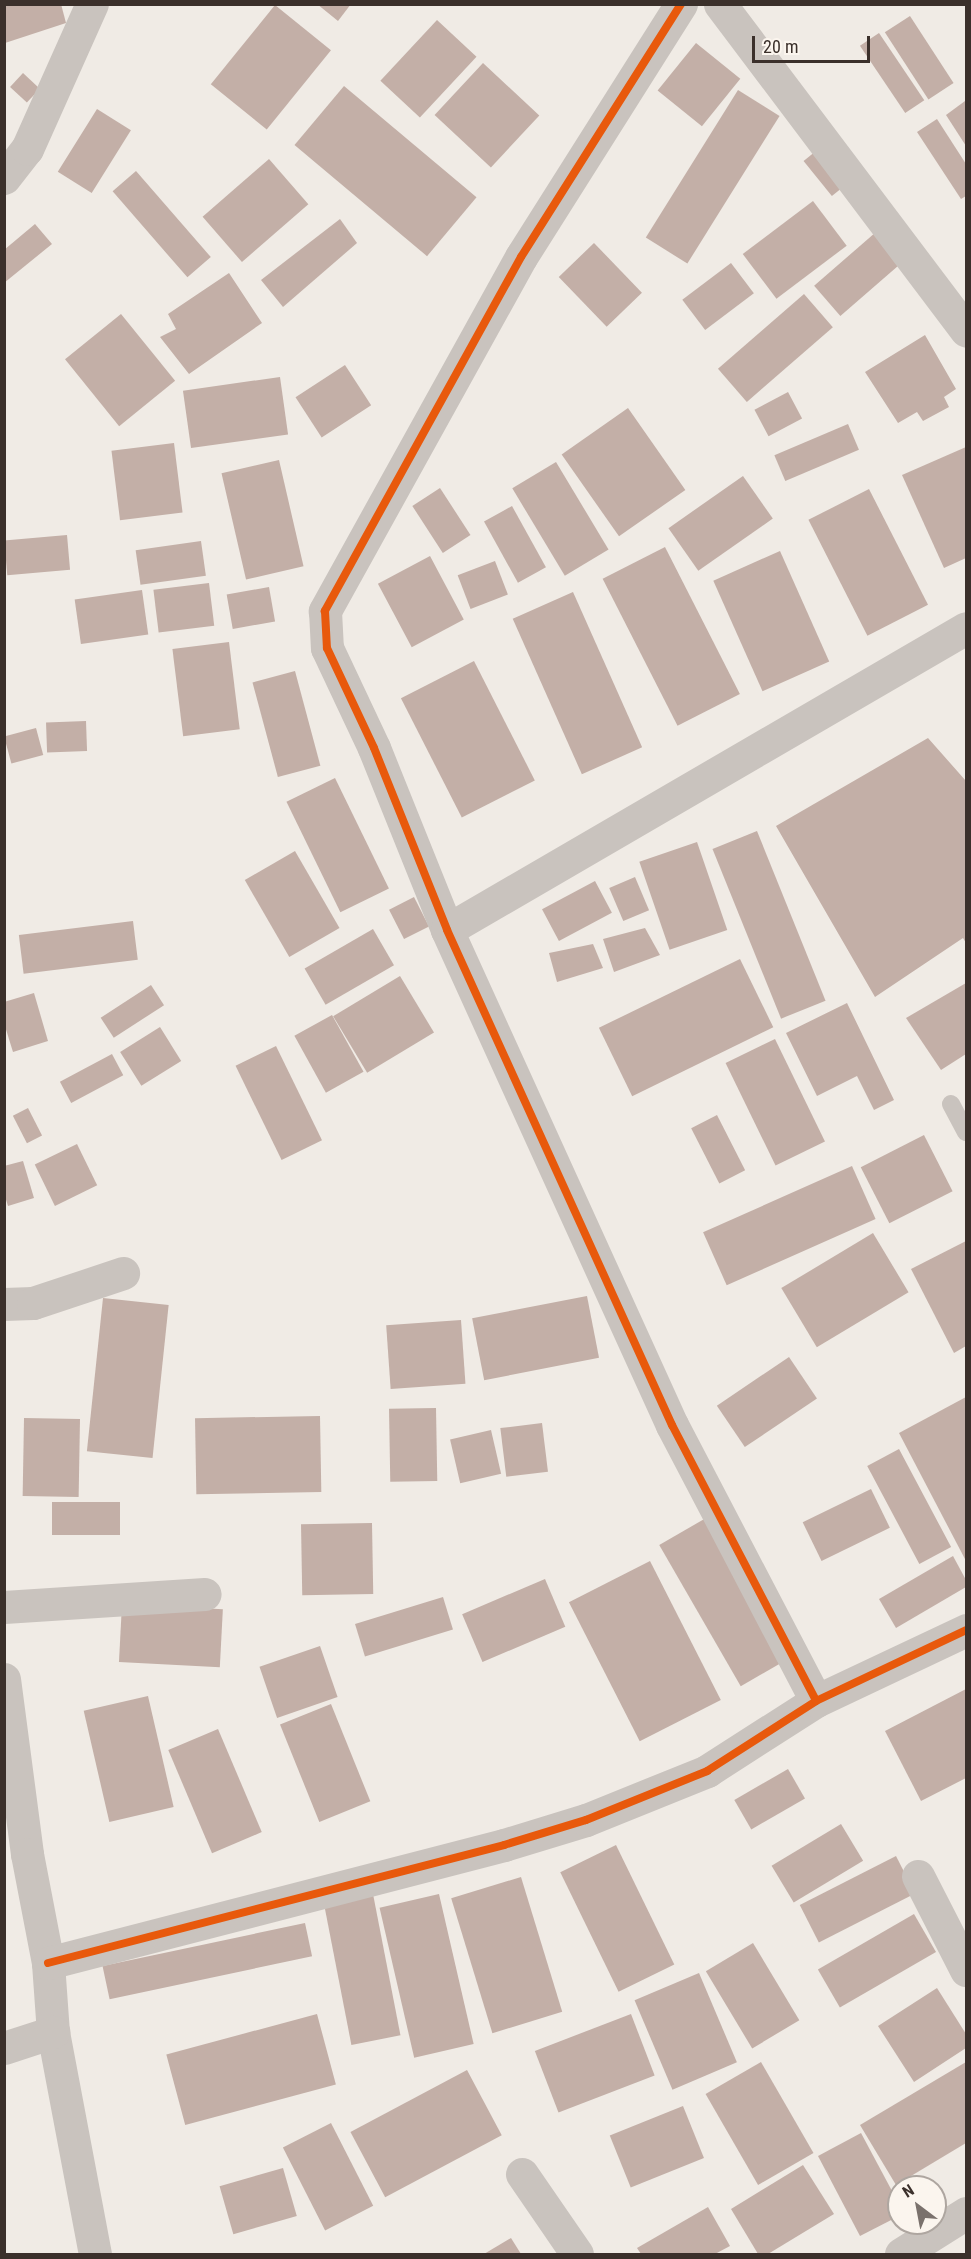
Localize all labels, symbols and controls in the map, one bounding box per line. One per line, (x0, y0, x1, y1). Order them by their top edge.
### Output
scale bar (755, 24, 874, 62)
text: 20 m (763, 36, 798, 57)
north arrow (887, 2175, 947, 2235)
text: N (899, 2180, 917, 2202)

